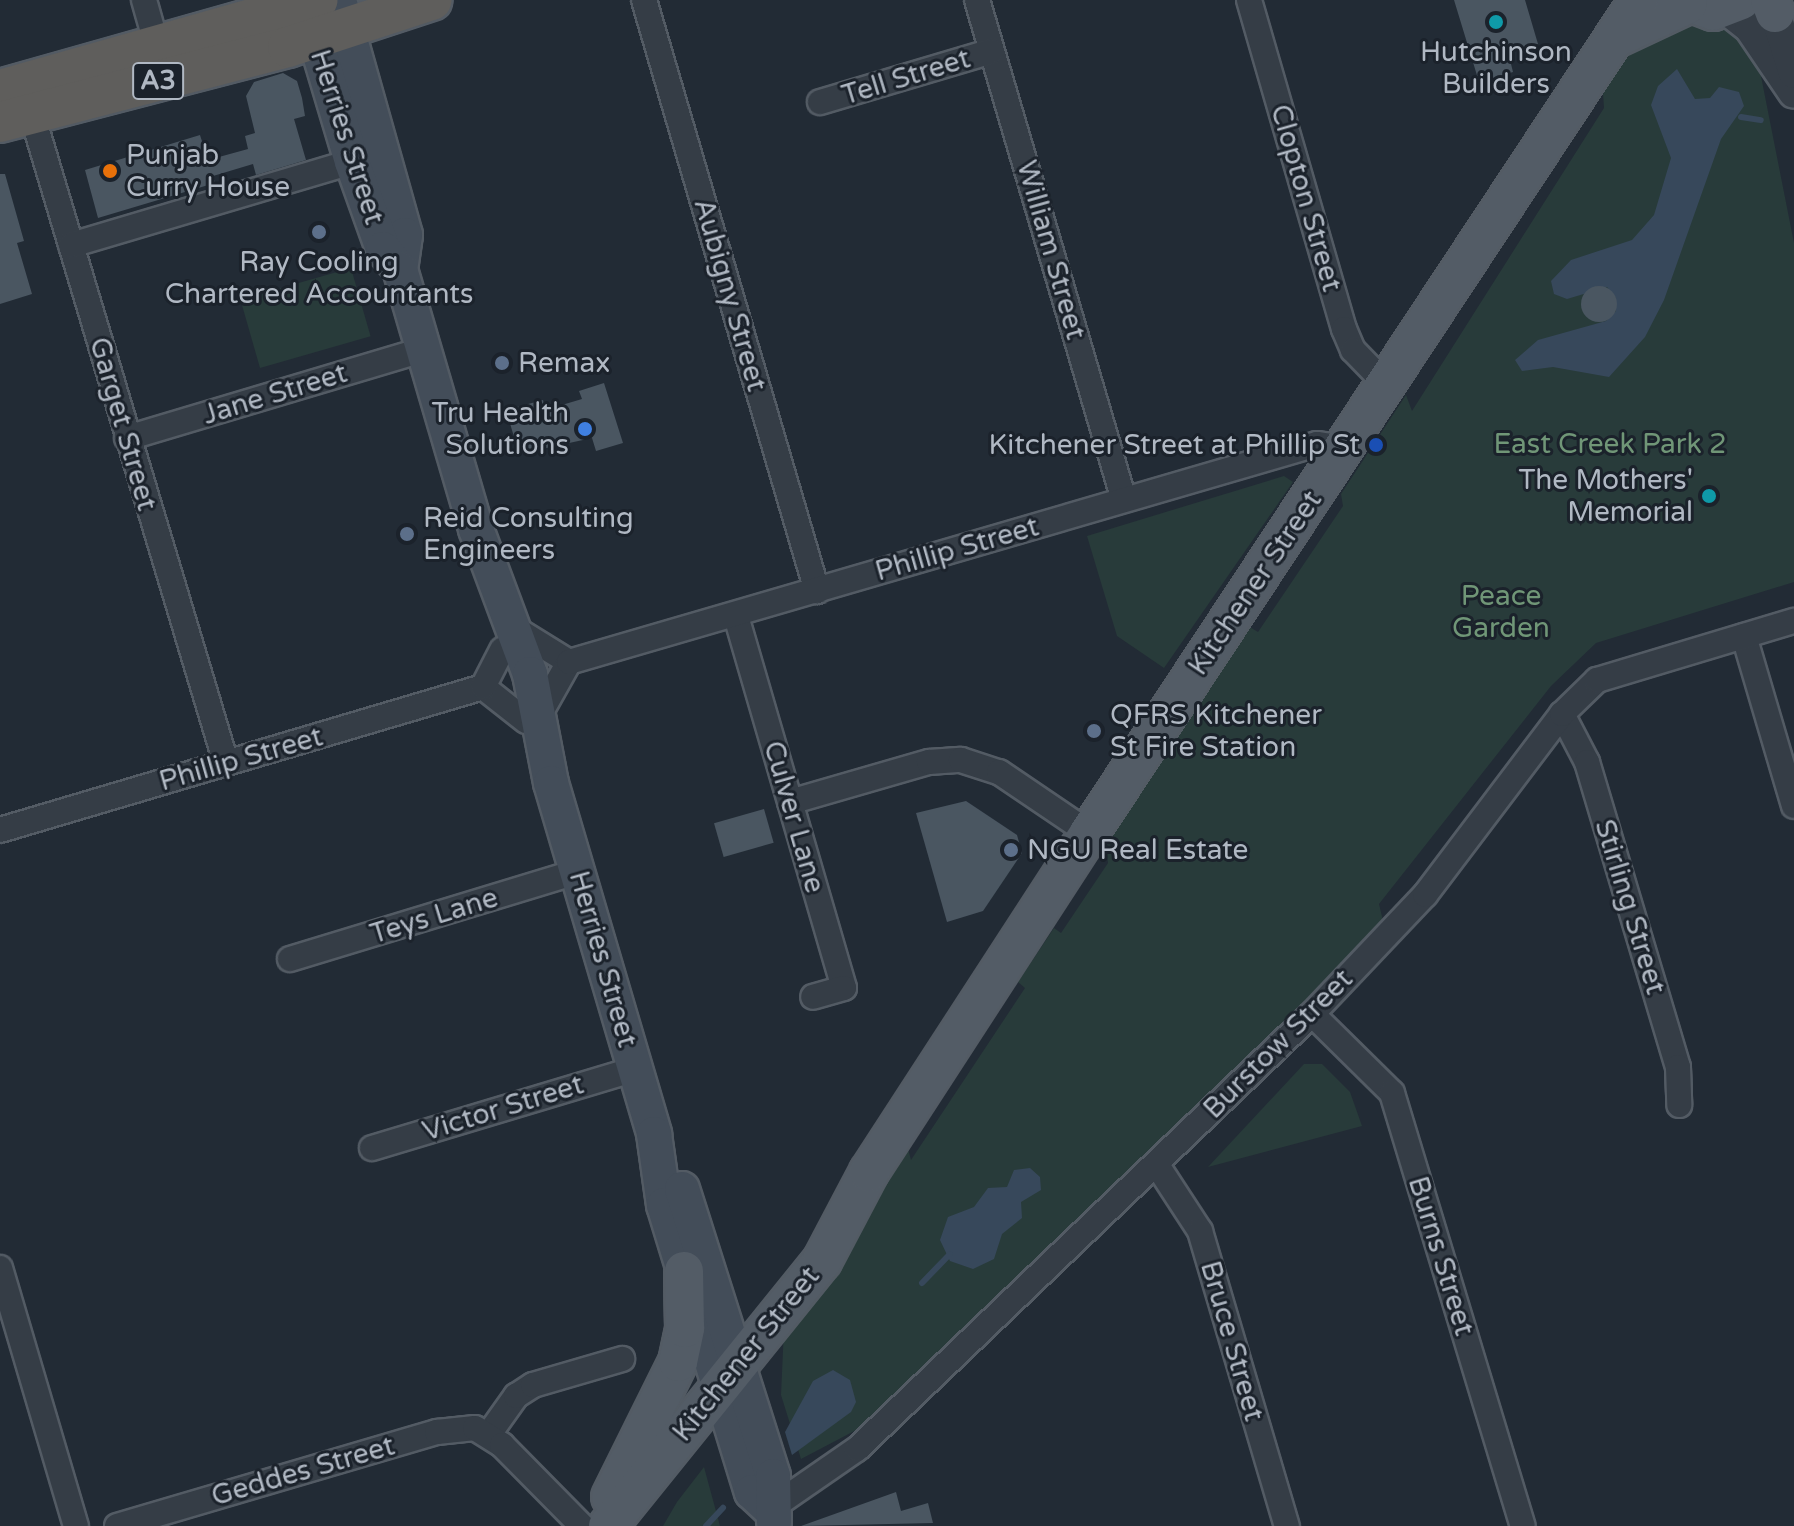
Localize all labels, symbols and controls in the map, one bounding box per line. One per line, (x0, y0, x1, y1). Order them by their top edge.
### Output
marker: Hutchinson Builders (1487, 13, 1505, 31)
place label: Hutchinson Builders (1420, 35, 1572, 101)
street label: Tell Street (838, 42, 974, 112)
street label: Herries Street (303, 45, 391, 229)
road number: A3 (132, 59, 184, 103)
street label: Clopton Street (1263, 101, 1349, 295)
place label: Punjab Curry House (126, 138, 290, 204)
street label: William Street (1009, 157, 1093, 343)
marker: Punjab Curry House (101, 162, 119, 180)
street label: Aubigny Street (686, 195, 774, 395)
marker: Ray Cooling Chartered Accountants (310, 223, 328, 241)
place label: Ray Cooling Chartered Accountants (165, 245, 473, 311)
street label: Garget Street (82, 333, 164, 515)
place label: Remax (518, 346, 610, 380)
marker: Remax (493, 354, 511, 372)
street label: Jane Street (199, 356, 351, 432)
place label: Tru Health Solutions (432, 396, 569, 462)
marker: Tru Health Solutions (576, 420, 594, 438)
park label: East Creek Park 2 (1493, 427, 1727, 461)
place label: Kitchener Street at Phillip St (988, 428, 1360, 462)
marker: Kitchener Street at Phillip St (1367, 436, 1385, 454)
place label: The Mothers' Memorial (1518, 463, 1693, 529)
street label: Kitchener Street (1181, 484, 1329, 682)
marker: The Mothers' Memorial (1700, 487, 1718, 505)
place label: Reid Consulting Engineers (423, 501, 634, 567)
street label: Phillip Street (871, 510, 1043, 588)
marker: Reid Consulting Engineers (398, 525, 416, 543)
park label: Peace Garden (1452, 579, 1550, 645)
place label: QFRS Kitchener St Fire Station (1110, 698, 1322, 764)
street label: Phillip Street (155, 720, 327, 798)
marker: QFRS Kitchener St Fire Station (1085, 722, 1103, 740)
street label: Culver Lane (756, 737, 832, 897)
street label: Stirling Street (1587, 816, 1673, 998)
place label: NGU Real Estate (1027, 833, 1248, 867)
marker: NGU Real Estate (1002, 841, 1020, 859)
street label: Herries Street (562, 867, 644, 1051)
street label: Teys Lane (366, 881, 502, 951)
street label: Burstow Street (1196, 962, 1360, 1126)
street label: Victor Street (418, 1068, 588, 1148)
street label: Burns Street (1401, 1172, 1481, 1340)
street label: Bruce Street (1193, 1257, 1271, 1425)
street label: Kitchener Street (665, 1260, 827, 1448)
street label: Geddes Street (208, 1429, 398, 1513)

